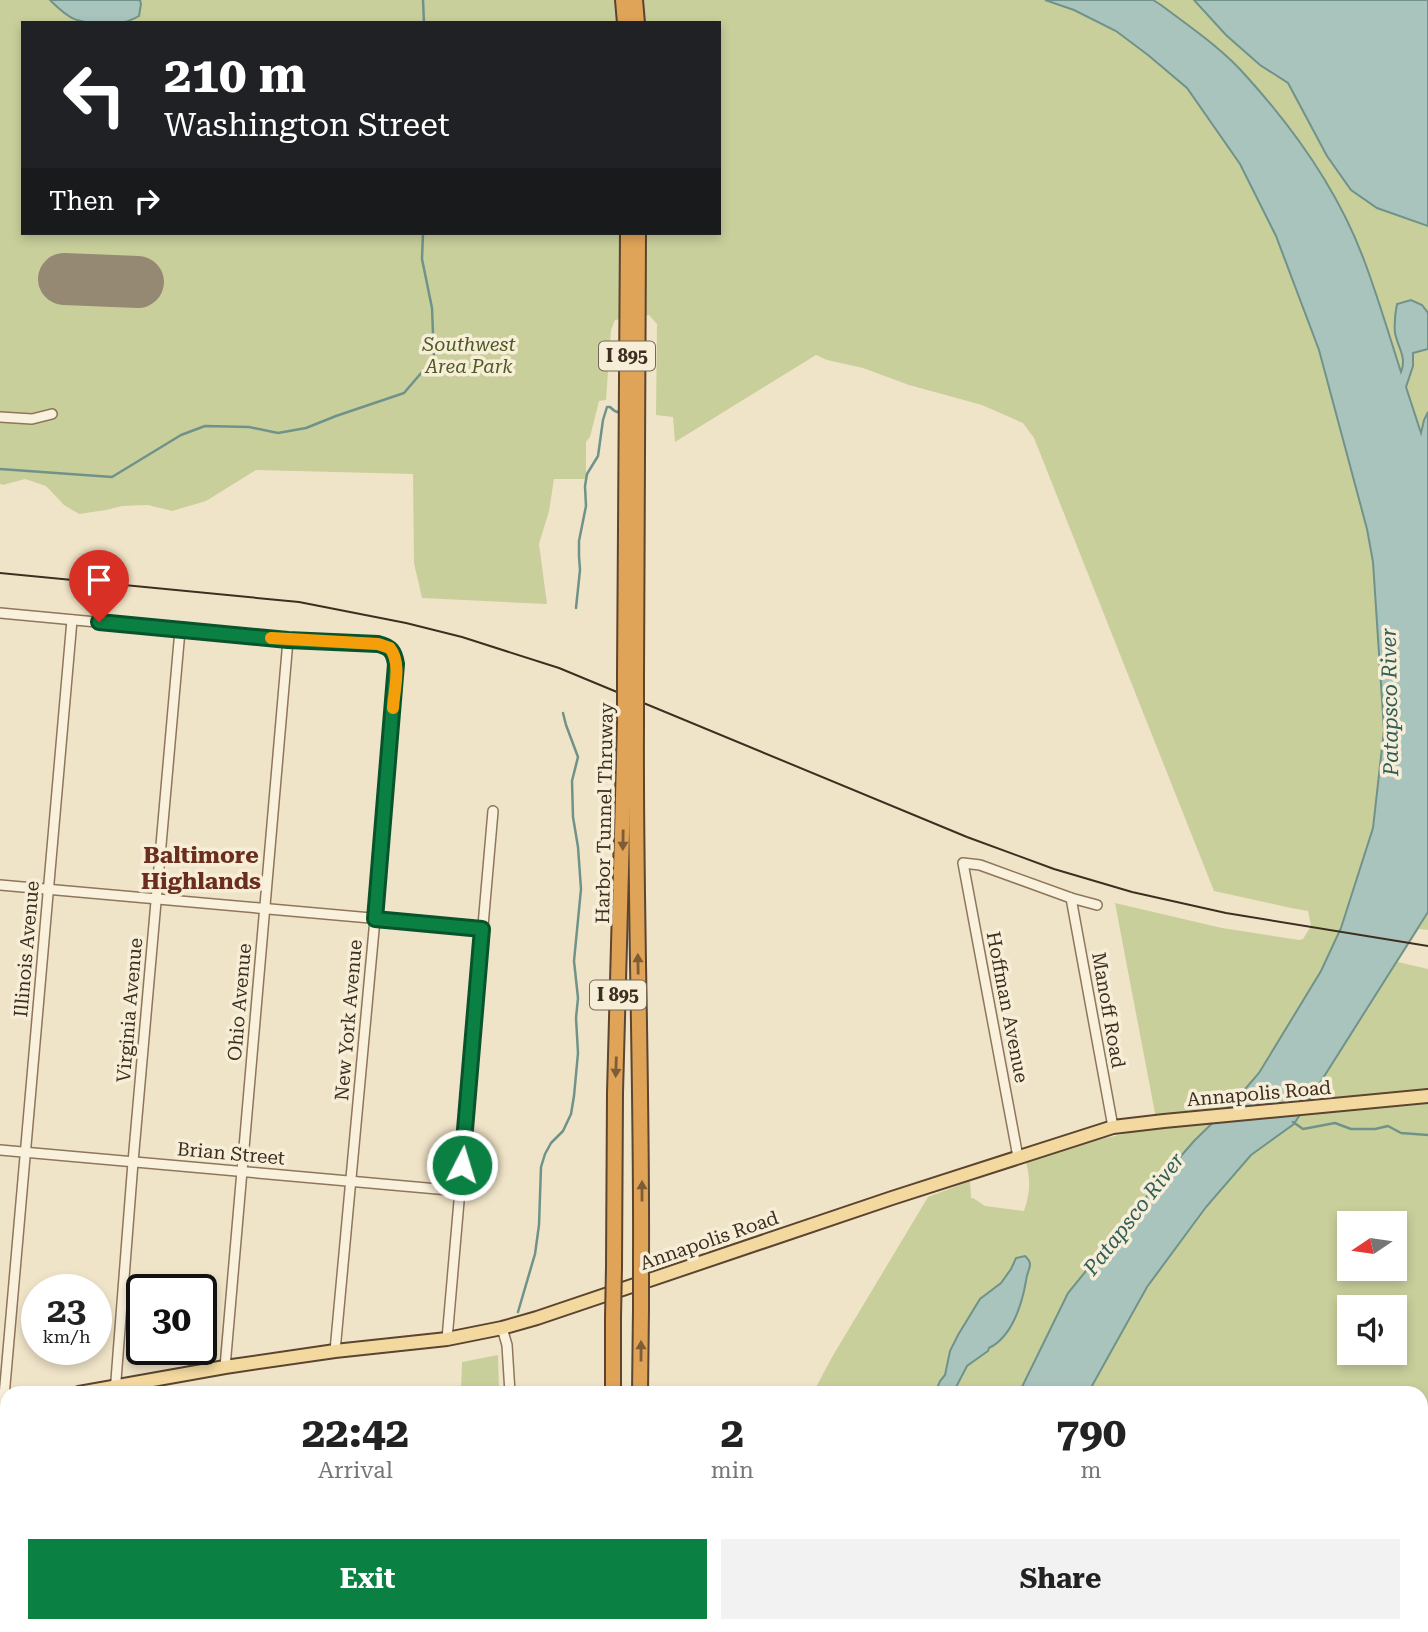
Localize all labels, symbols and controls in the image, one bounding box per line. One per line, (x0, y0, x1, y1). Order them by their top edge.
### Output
text: 210 m (164, 47, 306, 104)
icon: left (49, 49, 140, 140)
text: Washington Street (164, 106, 450, 144)
icon: right (128, 182, 166, 220)
text: Then (49, 186, 114, 216)
park label: Southwest Area Park (421, 333, 516, 378)
road number: I 895 (599, 342, 655, 370)
pin (69, 550, 129, 622)
icon: arrive (80, 561, 118, 599)
water label: Patapsco River (1377, 627, 1403, 777)
street label: Harbor Tunnel Thruway (591, 701, 618, 924)
one-way arrow (617, 829, 629, 851)
district label: Baltimore Highlands (141, 842, 261, 895)
street label: Illinois Avenue (9, 880, 44, 1018)
street label: Hoffman Avenue (982, 929, 1033, 1085)
street label: Virginia Avenue (112, 937, 147, 1083)
street label: New York Avenue (330, 938, 367, 1102)
street label: Ohio Avenue (223, 942, 256, 1062)
street label: Manoff Road (1087, 950, 1130, 1070)
one-way arrow (633, 953, 644, 975)
road number: I 895 (590, 980, 646, 1010)
one-way arrow (610, 1056, 621, 1078)
street label: Annapolis Road (1186, 1076, 1332, 1111)
position arrow (425, 1128, 499, 1202)
street label: Brian Street (176, 1137, 286, 1170)
water label: Patapsco River (1078, 1148, 1189, 1281)
one-way arrow (636, 1180, 648, 1202)
street label: Annapolis Road (637, 1206, 781, 1275)
north arrow (1337, 1211, 1407, 1281)
map controls (1337, 1211, 1407, 1365)
speed limit sign: 30 (126, 1274, 217, 1365)
text: 23 (47, 1290, 86, 1331)
button: sound (1337, 1295, 1407, 1365)
text: km/h (42, 1326, 91, 1347)
one-way arrow (635, 1340, 647, 1362)
text: 22:42 (302, 1408, 409, 1457)
text: 2 (721, 1408, 744, 1457)
text: 790 (1056, 1408, 1126, 1457)
text: Arrival (318, 1457, 393, 1484)
text: min (711, 1457, 754, 1484)
text: m (1080, 1457, 1101, 1484)
button: Exit (28, 1539, 707, 1619)
button: Share (721, 1539, 1400, 1619)

